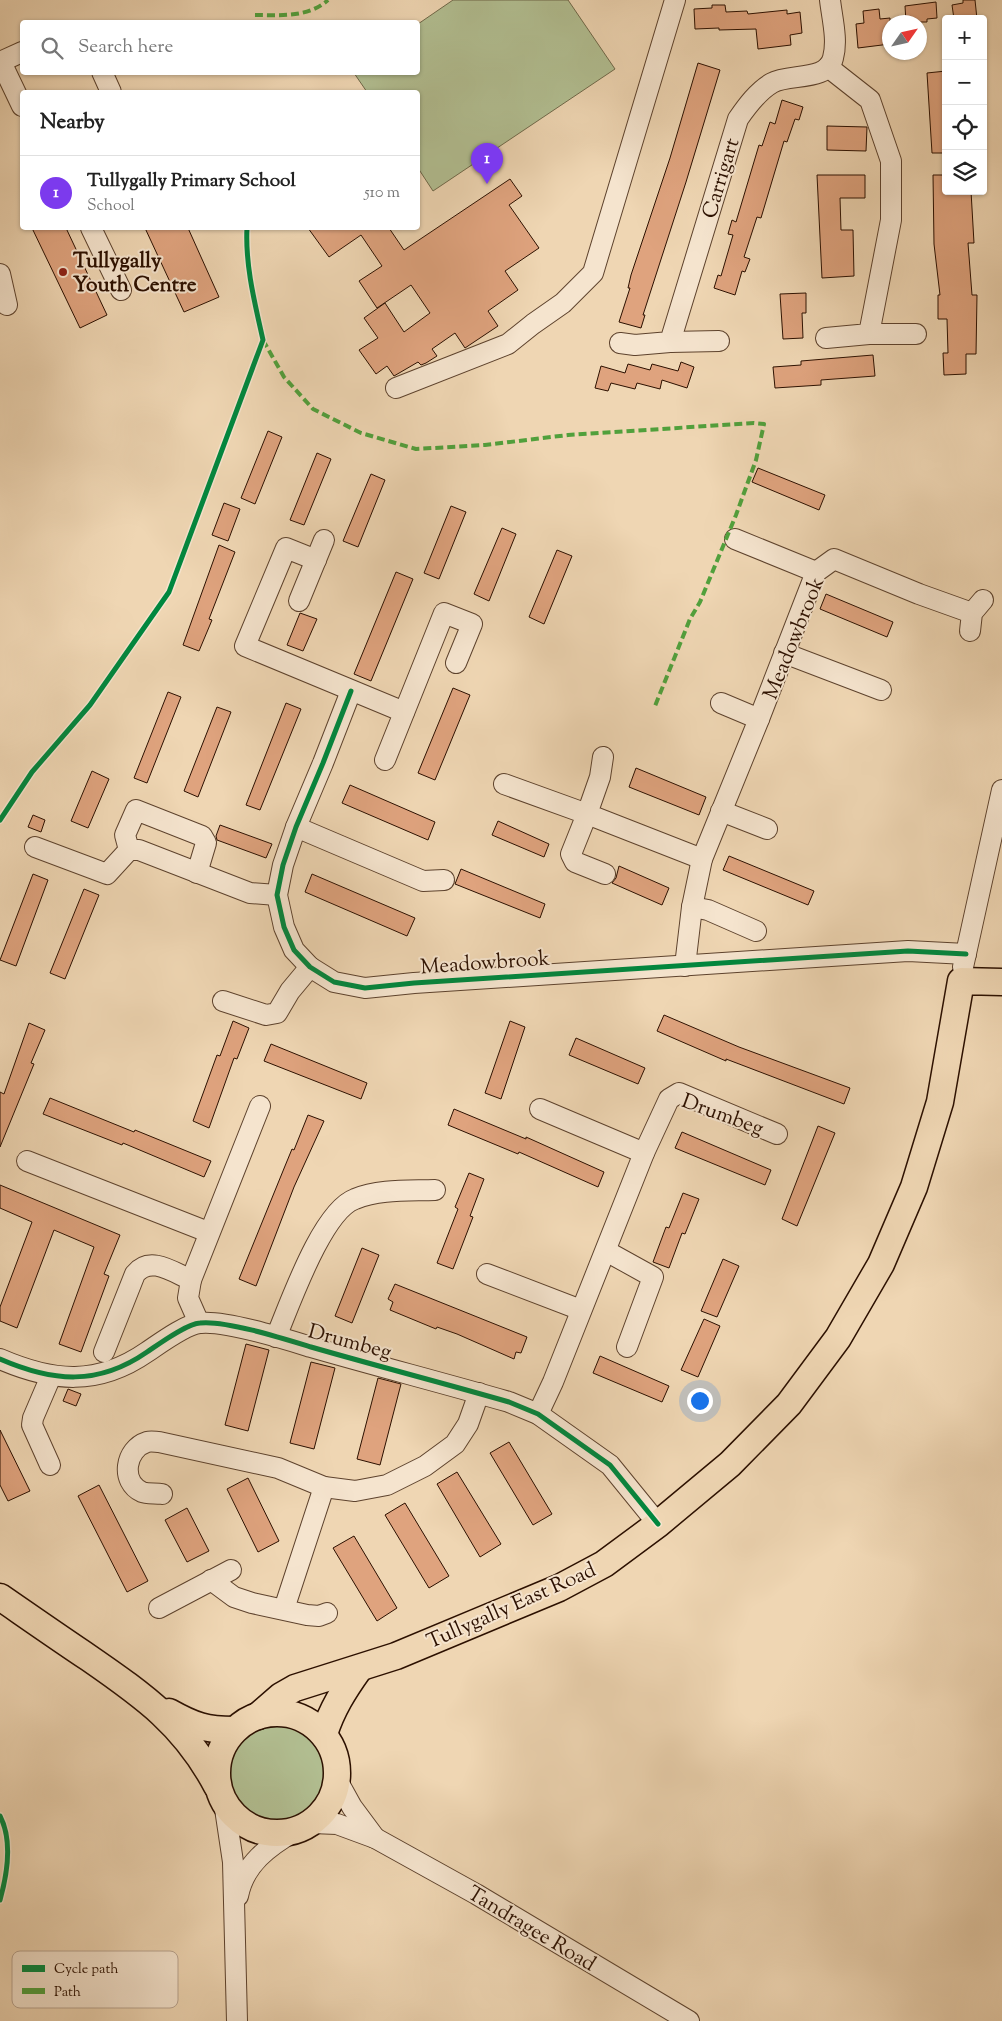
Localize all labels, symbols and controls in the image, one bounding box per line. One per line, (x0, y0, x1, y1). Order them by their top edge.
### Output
north arrow (882, 15, 927, 60)
map controls (942, 15, 987, 195)
button: + (942, 15, 987, 60)
search box (20, 20, 420, 75)
icon: search (38, 34, 66, 62)
text: Search here (78, 34, 173, 61)
button: − (942, 60, 987, 105)
button: locate (942, 105, 987, 150)
text: Nearby (40, 108, 105, 138)
street label: Carrigart (696, 135, 748, 222)
pin: 1 (471, 143, 503, 184)
button: layers (942, 150, 987, 195)
text: Tullygally Primary School (87, 168, 296, 195)
text: 1 (53, 182, 59, 205)
text: 510 m (364, 182, 400, 205)
text: School (87, 195, 135, 218)
place label: Tullygally Youth Centre (73, 247, 197, 301)
marker: Tullygally Youth Centre (57, 266, 69, 278)
street label: Meadowbrook (757, 572, 833, 705)
street label: Meadowbrook (419, 944, 552, 983)
street label: Drumbeg (677, 1087, 768, 1145)
street label: Drumbeg (304, 1317, 395, 1368)
your location (687, 1388, 713, 1414)
street label: Tullygally East Road (422, 1556, 601, 1658)
street label: Tandragee Road (461, 1879, 601, 1980)
legend (12, 1951, 178, 2008)
text: Cycle path (54, 1960, 118, 1980)
text: Path (54, 1983, 81, 2003)

